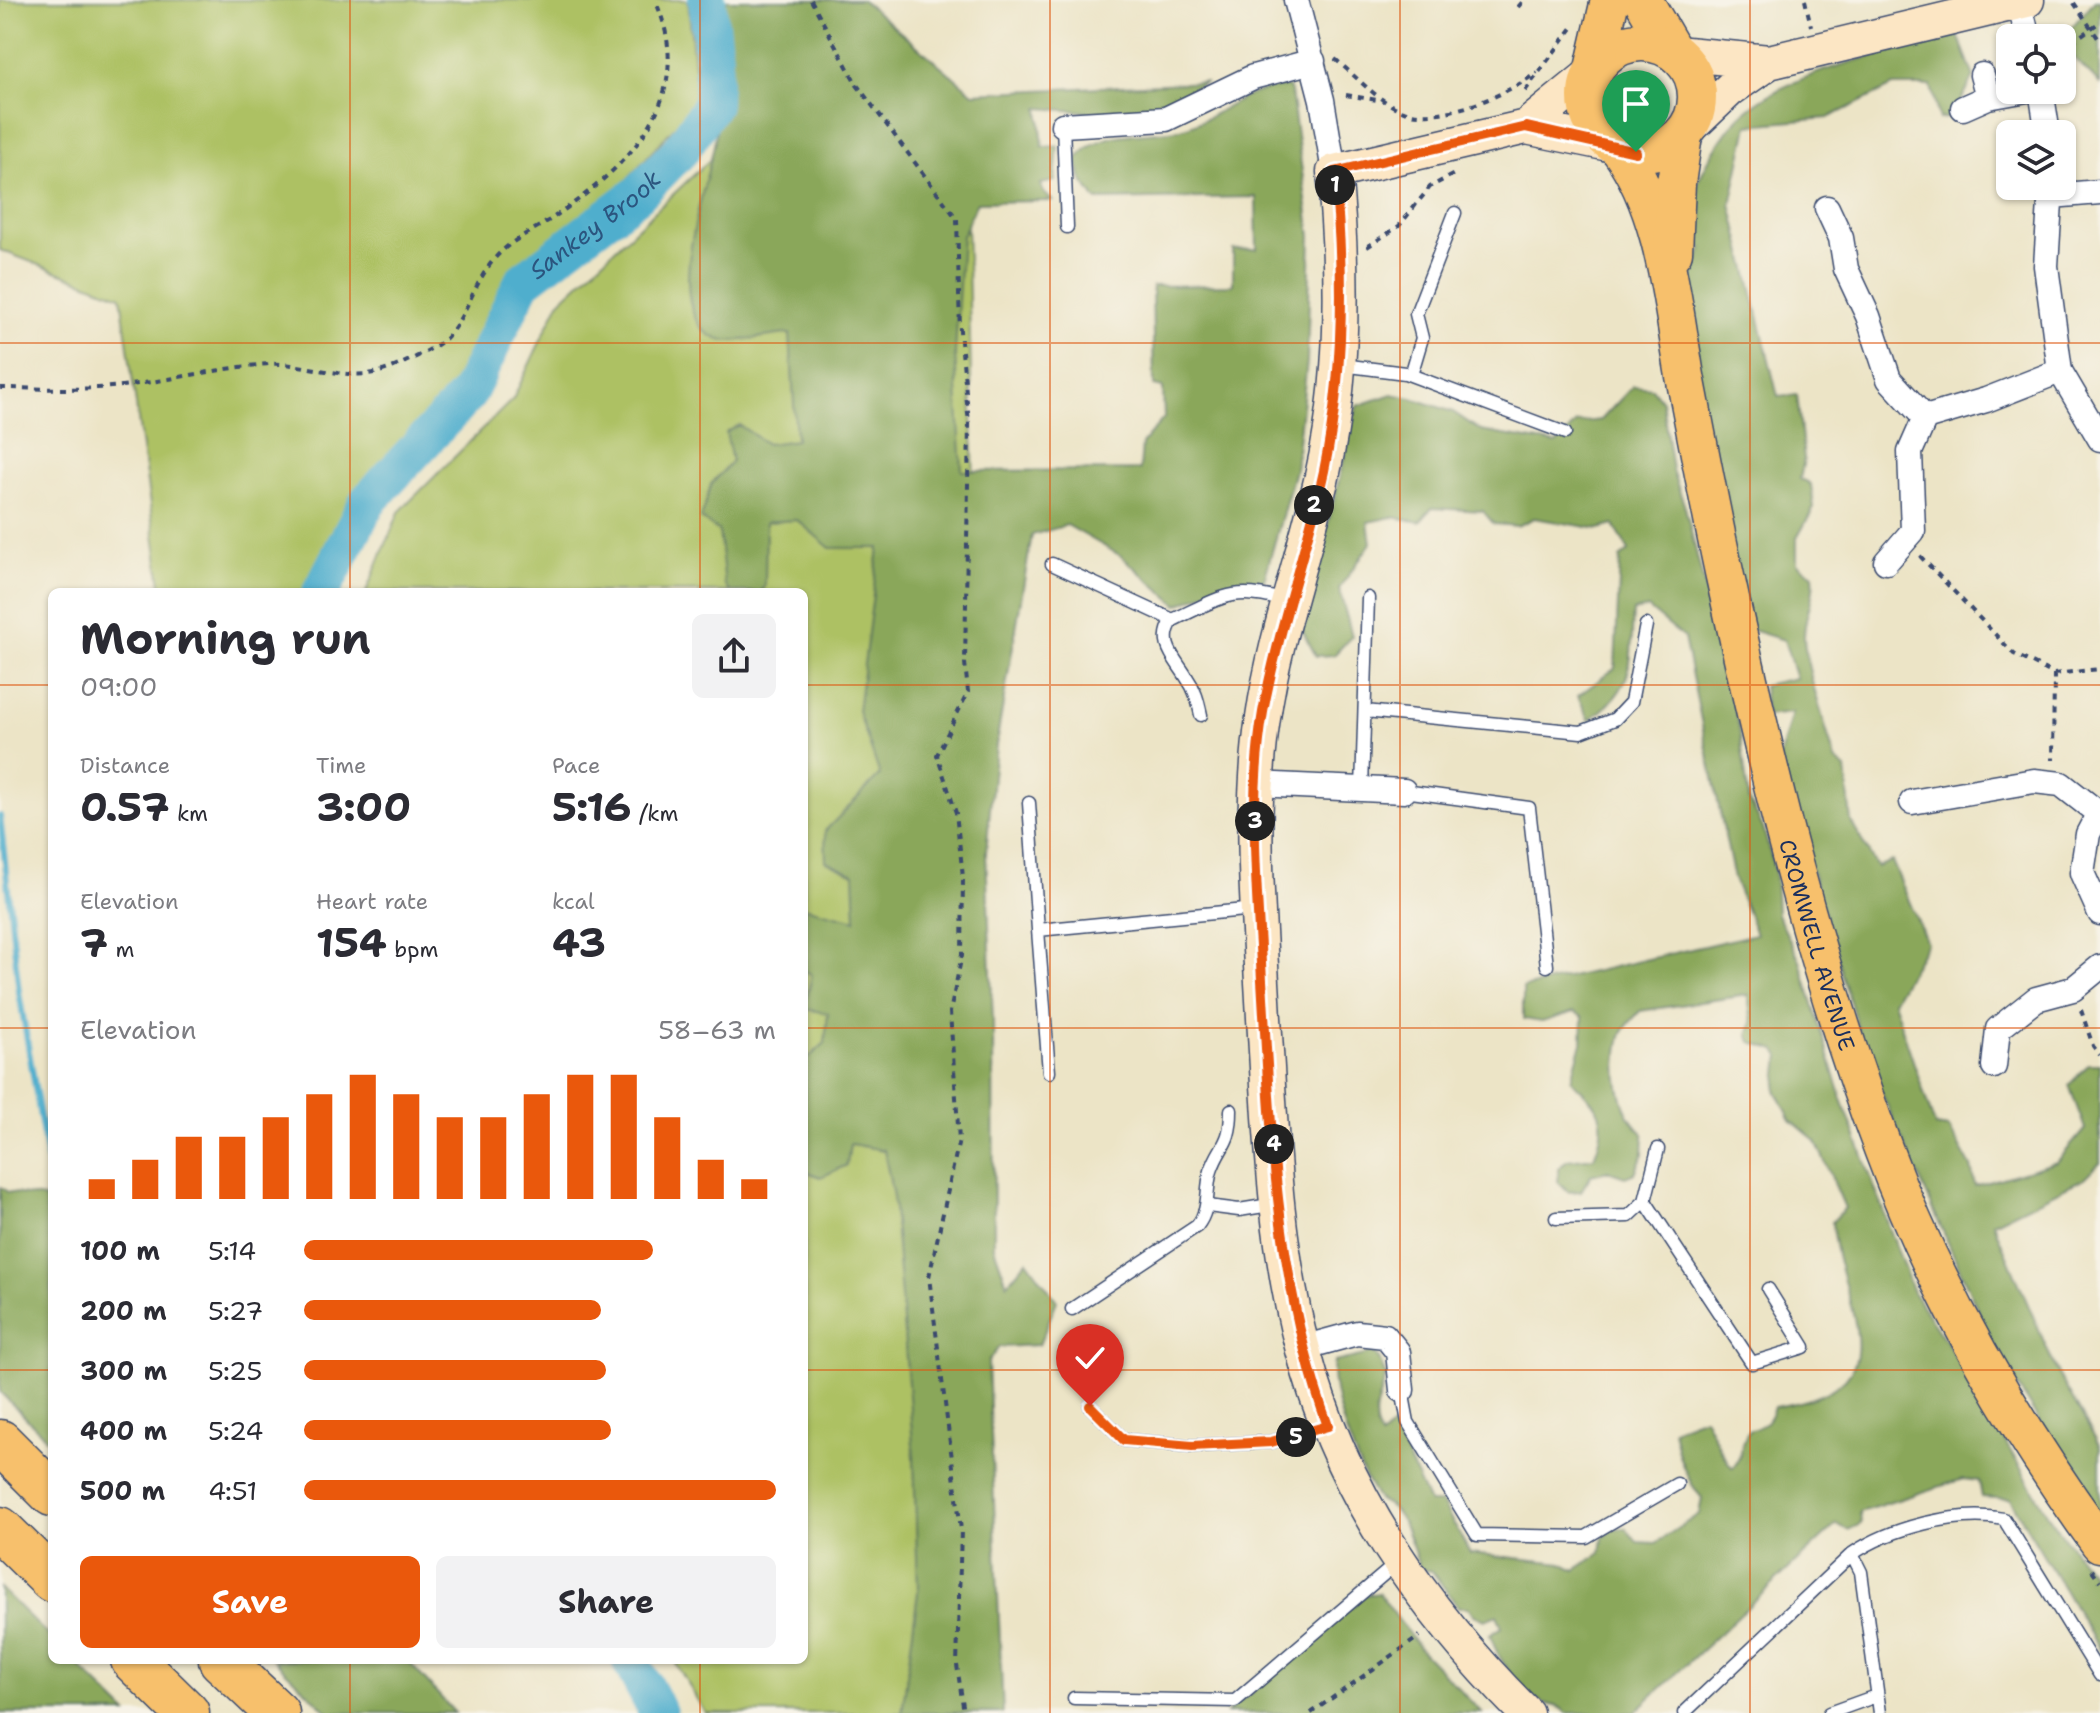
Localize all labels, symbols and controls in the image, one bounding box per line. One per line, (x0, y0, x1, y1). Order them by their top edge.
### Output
map controls (1996, 24, 2076, 200)
button: locate (1996, 24, 2076, 104)
pin (1602, 70, 1670, 152)
icon: arrive (1614, 82, 1658, 126)
button: layers (1996, 120, 2076, 200)
water label: Sankey Brook (523, 163, 668, 287)
pin: 1 (1315, 165, 1355, 205)
text: 1 (1330, 170, 1340, 199)
pin: 2 (1294, 485, 1334, 525)
text: 2 (1306, 490, 1322, 519)
text: Morning run (80, 609, 371, 668)
button: share (692, 614, 776, 698)
text: 09:00 (80, 669, 158, 704)
text: Distance (80, 751, 170, 780)
text: Time (316, 751, 366, 780)
text: Pace (552, 751, 600, 780)
text: 0.57 (80, 780, 169, 834)
text: 3:00 (316, 780, 411, 834)
text: 5:16 (552, 780, 632, 834)
text: km (169, 799, 208, 828)
text: /km (632, 799, 678, 828)
pin: 3 (1235, 801, 1275, 841)
text: 3 (1247, 806, 1263, 835)
street label: CROMWELL AVENUE (1773, 836, 1862, 1054)
text: Elevation (80, 887, 178, 916)
text: Heart rate (316, 887, 428, 916)
text: kcal (552, 887, 595, 916)
text: 7 (80, 916, 108, 970)
text: 154 (316, 916, 387, 970)
text: 43 (552, 916, 606, 970)
text: m (108, 935, 134, 964)
text: bpm (387, 935, 439, 964)
text: Elevation (80, 1012, 196, 1047)
text: 58–63 m (658, 1012, 776, 1047)
pin: 4 (1254, 1124, 1294, 1164)
text: 4 (1266, 1129, 1282, 1158)
text: 100 m (80, 1233, 160, 1268)
text: 5:14 (208, 1233, 256, 1268)
text: 200 m (80, 1293, 167, 1328)
text: 5:27 (208, 1293, 263, 1328)
pin (1056, 1324, 1124, 1406)
icon: check (1068, 1336, 1112, 1380)
text: 300 m (80, 1353, 167, 1388)
text: 5:25 (208, 1353, 262, 1388)
text: 400 m (80, 1413, 167, 1448)
text: 5:24 (208, 1413, 263, 1448)
pin: 5 (1276, 1417, 1316, 1457)
text: 5 (1289, 1422, 1303, 1451)
text: 500 m (80, 1473, 165, 1508)
text: 4:51 (208, 1473, 257, 1508)
button: Save (80, 1556, 420, 1648)
button: Share (436, 1556, 776, 1648)

